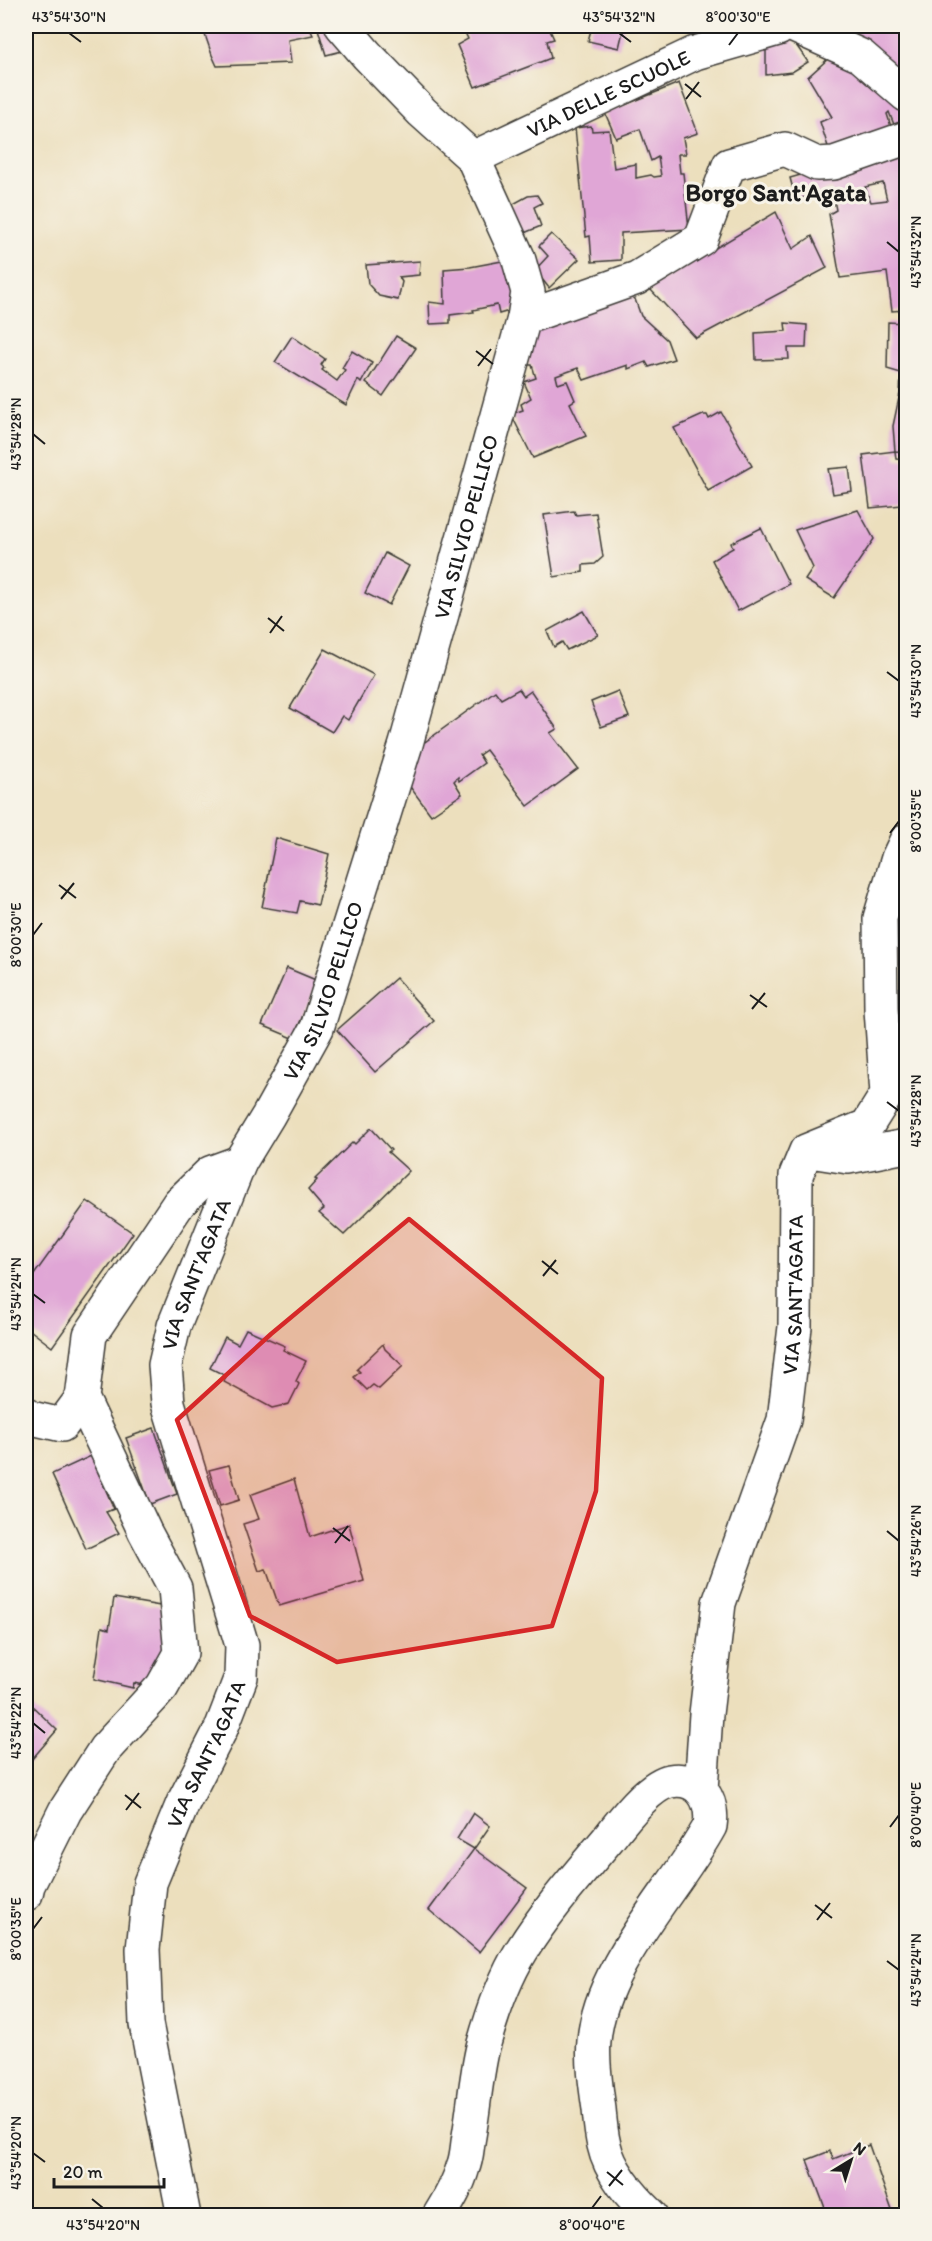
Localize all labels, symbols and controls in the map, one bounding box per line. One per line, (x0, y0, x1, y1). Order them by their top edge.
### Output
text: 43°54'30"N (32, 8, 106, 26)
text: 43°54'32"N (583, 8, 655, 26)
text: 8°00'30"E (705, 8, 771, 26)
street label: VIA DELLE SCUOLE (523, 44, 694, 143)
district label: Borgo Sant'Agata (685, 178, 867, 208)
text: 43°54'32"N (907, 216, 925, 288)
text: 43°54'28"N (7, 397, 25, 471)
street label: VIA SILVIO PELLICO (428, 432, 503, 622)
text: 43°54'30"N (907, 644, 925, 718)
text: 8°00'35"E (907, 789, 925, 853)
street label: VIA SILVIO PELLICO (277, 898, 368, 1085)
text: 8°00'30"E (7, 902, 25, 968)
text: 43°54'28"N (907, 1074, 925, 1148)
street label: VIA SANT'AGATA (156, 1194, 236, 1352)
street label: VIA SANT'AGATA (776, 1214, 808, 1376)
text: 43°54'24"N (7, 1257, 25, 1331)
text: 43°54'26"N (907, 1505, 925, 1577)
street label: VIA SANT'AGATA (161, 1676, 251, 1831)
text: 43°54'22"N (7, 1687, 25, 1759)
text: 8°00'40"E (907, 1782, 925, 1848)
text: 8°00'35"E (7, 1897, 25, 1961)
text: 43°54'24"N (907, 1933, 925, 2007)
text: 43°54'20"N (7, 2116, 25, 2190)
north arrow (821, 2130, 881, 2190)
text: N (850, 2138, 870, 2159)
scale bar (54, 2151, 164, 2189)
text: 20 m (63, 2161, 103, 2183)
text: 43°54'20"N (66, 2216, 140, 2234)
text: 8°00'40"E (559, 2216, 625, 2234)

